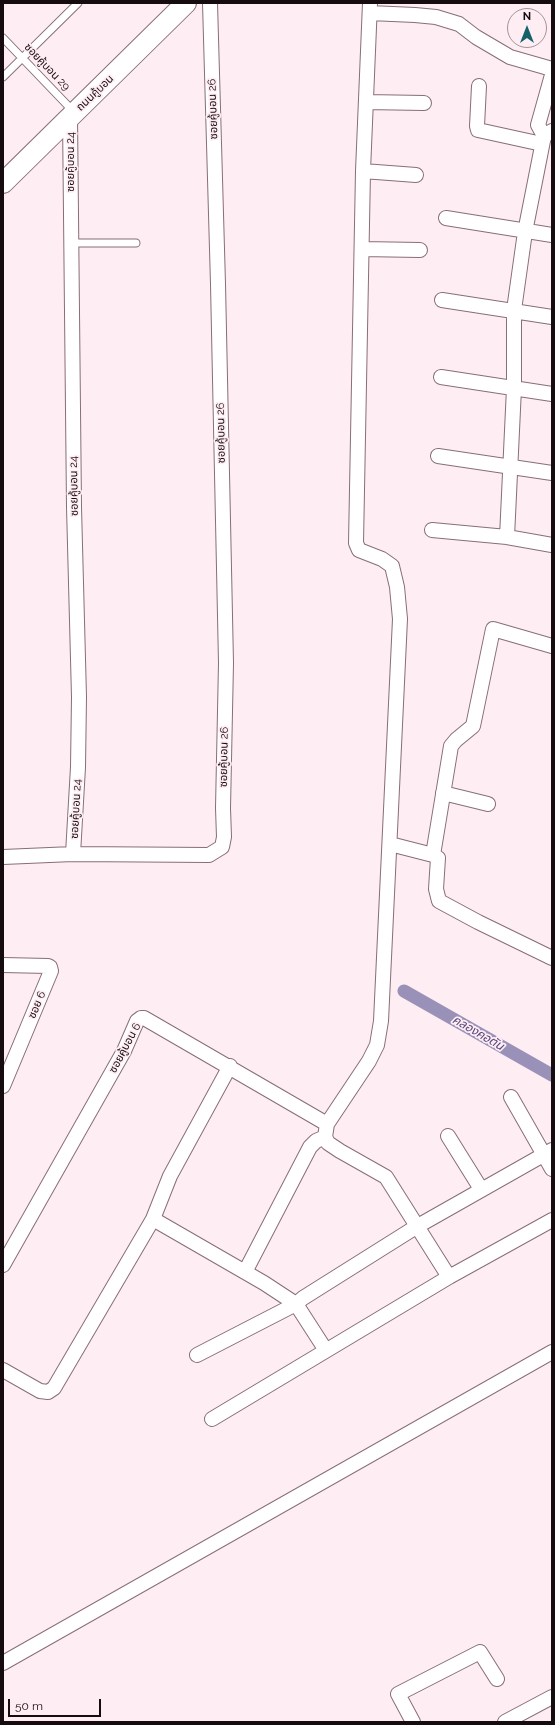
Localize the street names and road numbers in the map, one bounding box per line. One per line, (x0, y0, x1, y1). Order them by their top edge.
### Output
street label: ซอยคู้บอน 29 (21, 41, 73, 93)
street label: ถนนคู้บอน (74, 72, 116, 114)
street label: ซอยคู้บอน 26 (205, 78, 221, 140)
street label: ซอยคู้บอน 24 (64, 132, 78, 192)
street label: ซอยคู้บอน 26 (214, 403, 228, 463)
street label: ซอยคู้บอน 24 (67, 456, 81, 516)
street label: ซอยคู้บอน 26 (217, 727, 231, 787)
street label: ซอยคู้บอน 24 (68, 779, 84, 839)
street label: ซอย 6 (25, 989, 49, 1021)
street label: ซอยคู้บอน 6 (106, 1021, 144, 1075)

